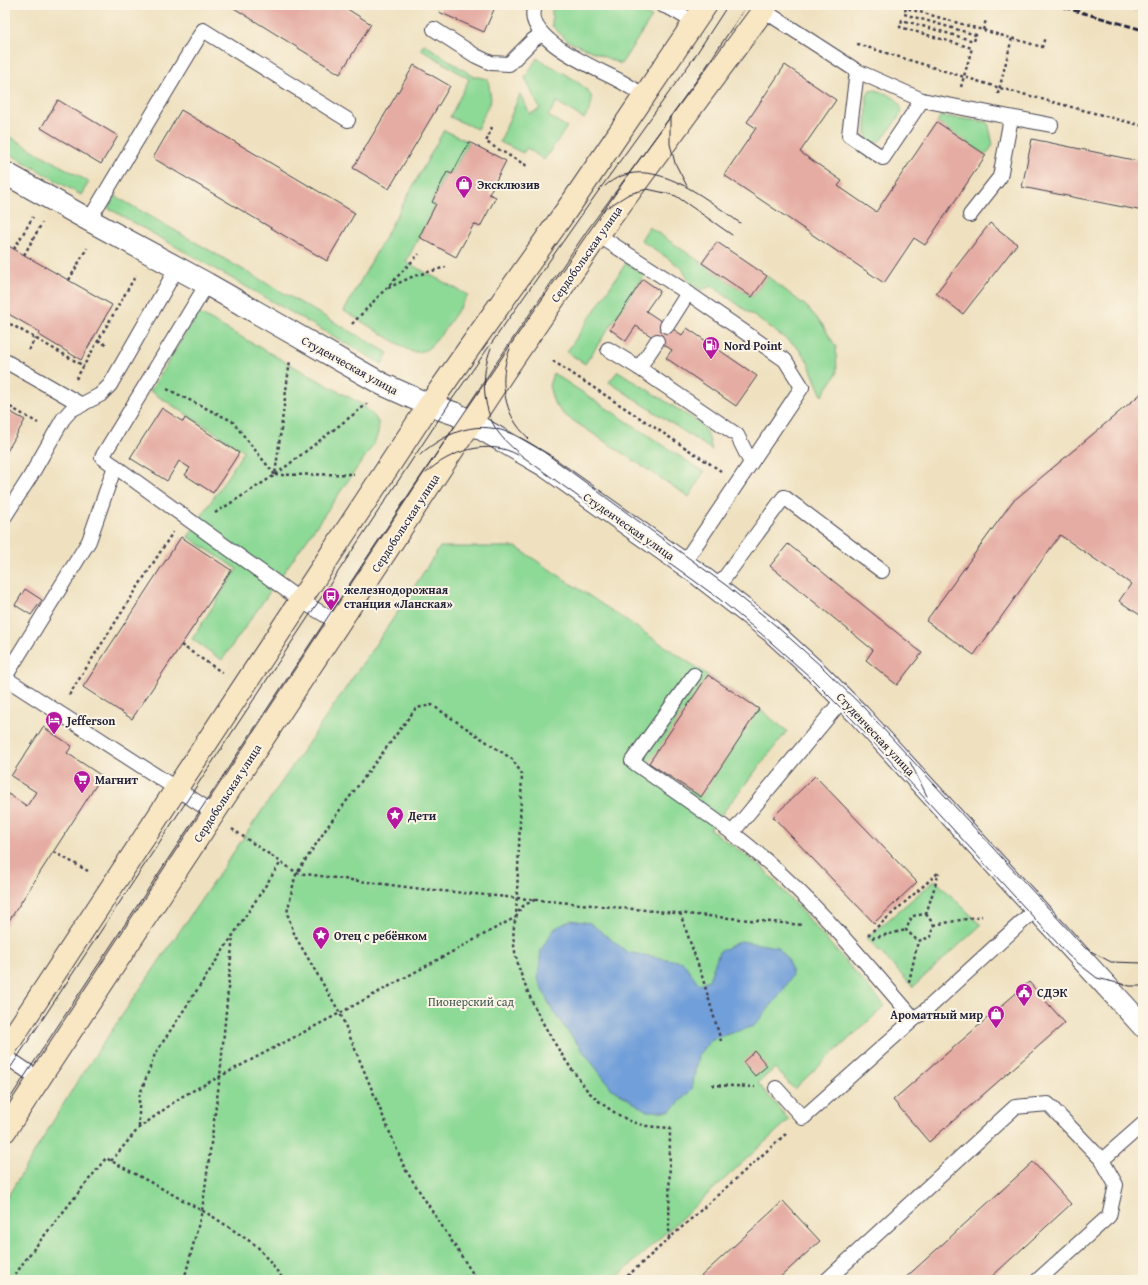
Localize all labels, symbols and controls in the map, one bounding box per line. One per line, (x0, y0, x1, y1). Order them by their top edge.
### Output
shop icon: Эксклюзив (454, 174, 474, 199)
place label: Эксклюзив (477, 176, 540, 193)
street label: Сердобольская улица (546, 202, 626, 306)
street label: Студенческая улица (299, 331, 402, 399)
fuel station icon: Nord Point (701, 335, 721, 360)
place label: Nord Point (724, 337, 783, 354)
street label: Сердобольская улица (367, 470, 443, 576)
street label: Студенческая улица (580, 488, 678, 564)
place label: железнодорожная станция «Ланская» (344, 581, 453, 612)
bus stop icon: железнодорожная станция «Ланская» (321, 586, 341, 611)
street label: Студенческая улица (833, 689, 919, 780)
hotel icon: Jefferson (44, 710, 64, 735)
place label: Jefferson (65, 712, 115, 729)
street label: Сердобольская улица (189, 740, 265, 846)
supermarket icon: Магнит (72, 769, 92, 794)
place label: Магнит (95, 771, 138, 788)
place icon: Дети (385, 805, 405, 830)
place label: Дети (407, 807, 437, 824)
place icon: Отец с ребёнком (311, 925, 331, 950)
place label: Отец с ребёнком (334, 927, 427, 944)
public building icon: СДЭК (1014, 982, 1034, 1007)
place label: СДЭК (1037, 984, 1068, 1001)
park label: Пионерский сад (428, 993, 515, 1010)
shop icon: Ароматный мир (986, 1004, 1006, 1029)
place label: Ароматный мир (890, 1006, 983, 1023)

